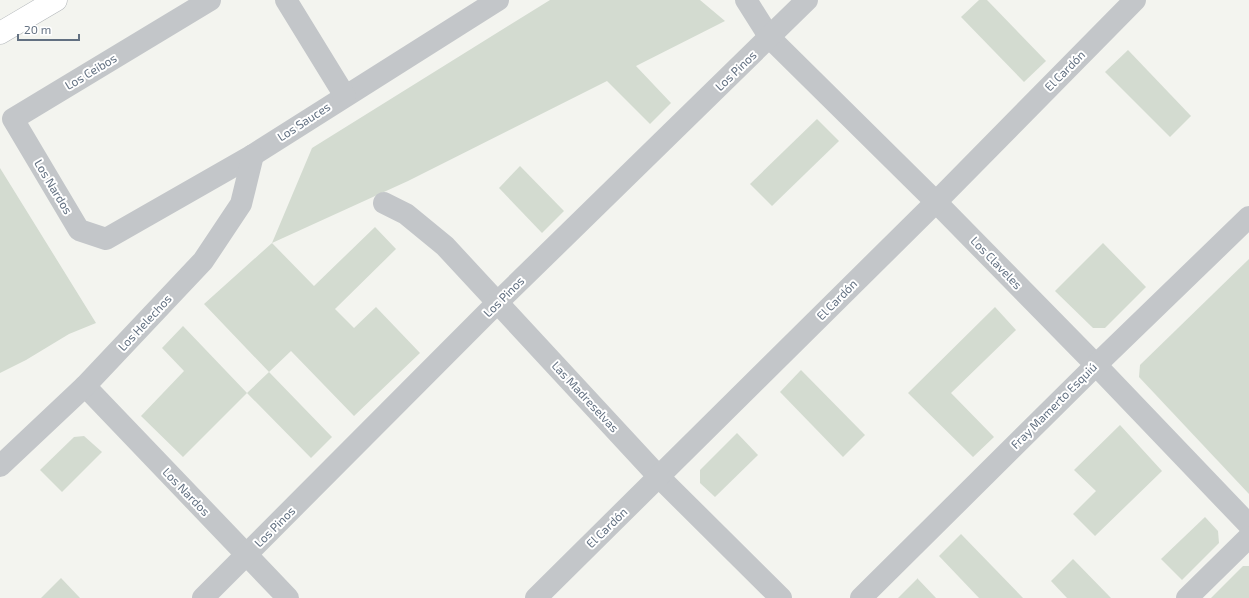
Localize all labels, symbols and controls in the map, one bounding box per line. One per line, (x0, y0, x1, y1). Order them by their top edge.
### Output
scale bar (18, 16, 79, 42)
text: 20 m (24, 22, 51, 36)
street label: Los Pinos (712, 47, 759, 93)
street label: El Cardón (1041, 47, 1087, 93)
street label: Los Ceibos (62, 50, 119, 92)
street label: Los Sauces (274, 99, 333, 143)
street label: Los Nardos (32, 157, 76, 216)
street label: Los Claveles (968, 233, 1025, 291)
street label: Los Pinos (480, 273, 527, 320)
street label: El Cardón (813, 276, 859, 322)
street label: Los Helechos (115, 291, 174, 353)
street label: Las Madreselvas (549, 358, 622, 435)
street label: Fray Mamerto Esquiú (1007, 359, 1099, 451)
street label: Los Nardos (160, 464, 213, 518)
street label: Los Pinos (251, 503, 298, 550)
street label: El Cardón (583, 504, 630, 550)

